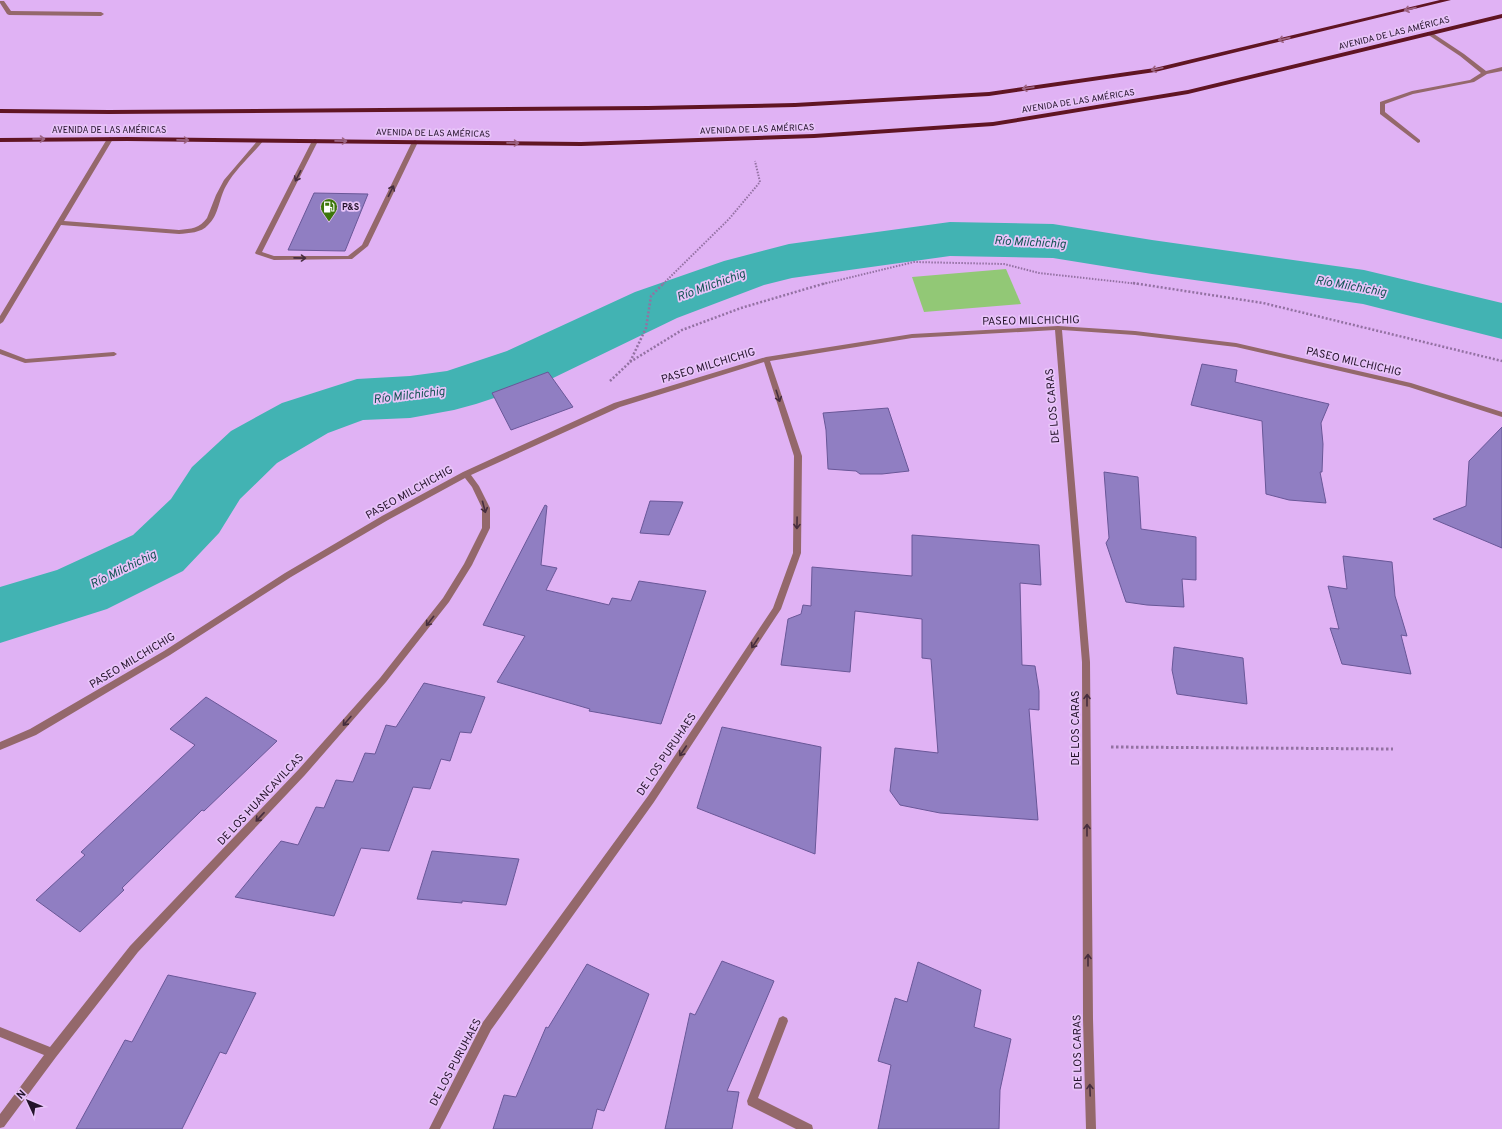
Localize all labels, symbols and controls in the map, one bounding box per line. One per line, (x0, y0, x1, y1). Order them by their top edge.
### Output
one-way arrow (1404, 6, 1417, 13)
street label: AVENIDA DE LAS AMÉRICAS (1337, 13, 1451, 53)
one-way arrow (1277, 36, 1290, 43)
one-way arrow (1151, 65, 1164, 73)
one-way arrow (1022, 84, 1035, 92)
street label: AVENIDA DE LAS AMÉRICAS (1020, 86, 1136, 116)
street label: AVENIDA DE LAS AMÉRICAS (700, 121, 814, 137)
street label: AVENIDA DE LAS AMÉRICAS (52, 124, 166, 136)
street label: AVENIDA DE LAS AMÉRICAS (376, 126, 490, 140)
one-way arrow (32, 135, 45, 143)
one-way arrow (176, 136, 189, 144)
one-way arrow (334, 137, 347, 145)
one-way arrow (506, 139, 519, 147)
one-way arrow (293, 169, 301, 181)
one-way arrow (388, 185, 395, 197)
fuel station icon: P&S (319, 197, 339, 222)
place label: P&S (342, 202, 360, 213)
water label: Río Milchichig (994, 233, 1067, 253)
one-way arrow (293, 254, 306, 262)
water label: Río Milchichig (675, 266, 748, 306)
water label: Río Milchichig (1314, 273, 1388, 301)
street label: PASEO MILCHICHIG (982, 313, 1080, 329)
street label: PASEO MILCHICHIG (1305, 344, 1403, 380)
street label: PASEO MILCHICHIG (660, 345, 757, 387)
street label: DE LOS CARAS (1043, 368, 1063, 444)
water label: Río Milchichig (372, 384, 446, 408)
one-way arrow (775, 389, 783, 401)
street label: PASEO MILCHICHIG (363, 463, 456, 523)
one-way arrow (481, 501, 488, 514)
one-way arrow (793, 516, 801, 529)
water label: Río Milchichig (88, 547, 160, 593)
one-way arrow (425, 615, 434, 626)
street label: PASEO MILCHICHIG (87, 630, 178, 692)
one-way arrow (750, 637, 759, 648)
street label: DE LOS CARAS (1069, 690, 1083, 766)
one-way arrow (1083, 694, 1091, 707)
street label: DE LOS PURUHAES (634, 710, 700, 799)
one-way arrow (342, 716, 352, 726)
one-way arrow (679, 745, 687, 756)
street label: DE LOS HUANCAVILCAS (215, 751, 307, 848)
one-way arrow (255, 812, 264, 822)
one-way arrow (1083, 824, 1091, 837)
one-way arrow (1084, 954, 1092, 967)
street label: DE LOS CARAS (1070, 1014, 1086, 1090)
street label: DE LOS PURUHAES (427, 1016, 485, 1109)
north arrow (8, 1081, 48, 1121)
one-way arrow (1086, 1084, 1094, 1097)
text: N (14, 1087, 29, 1102)

